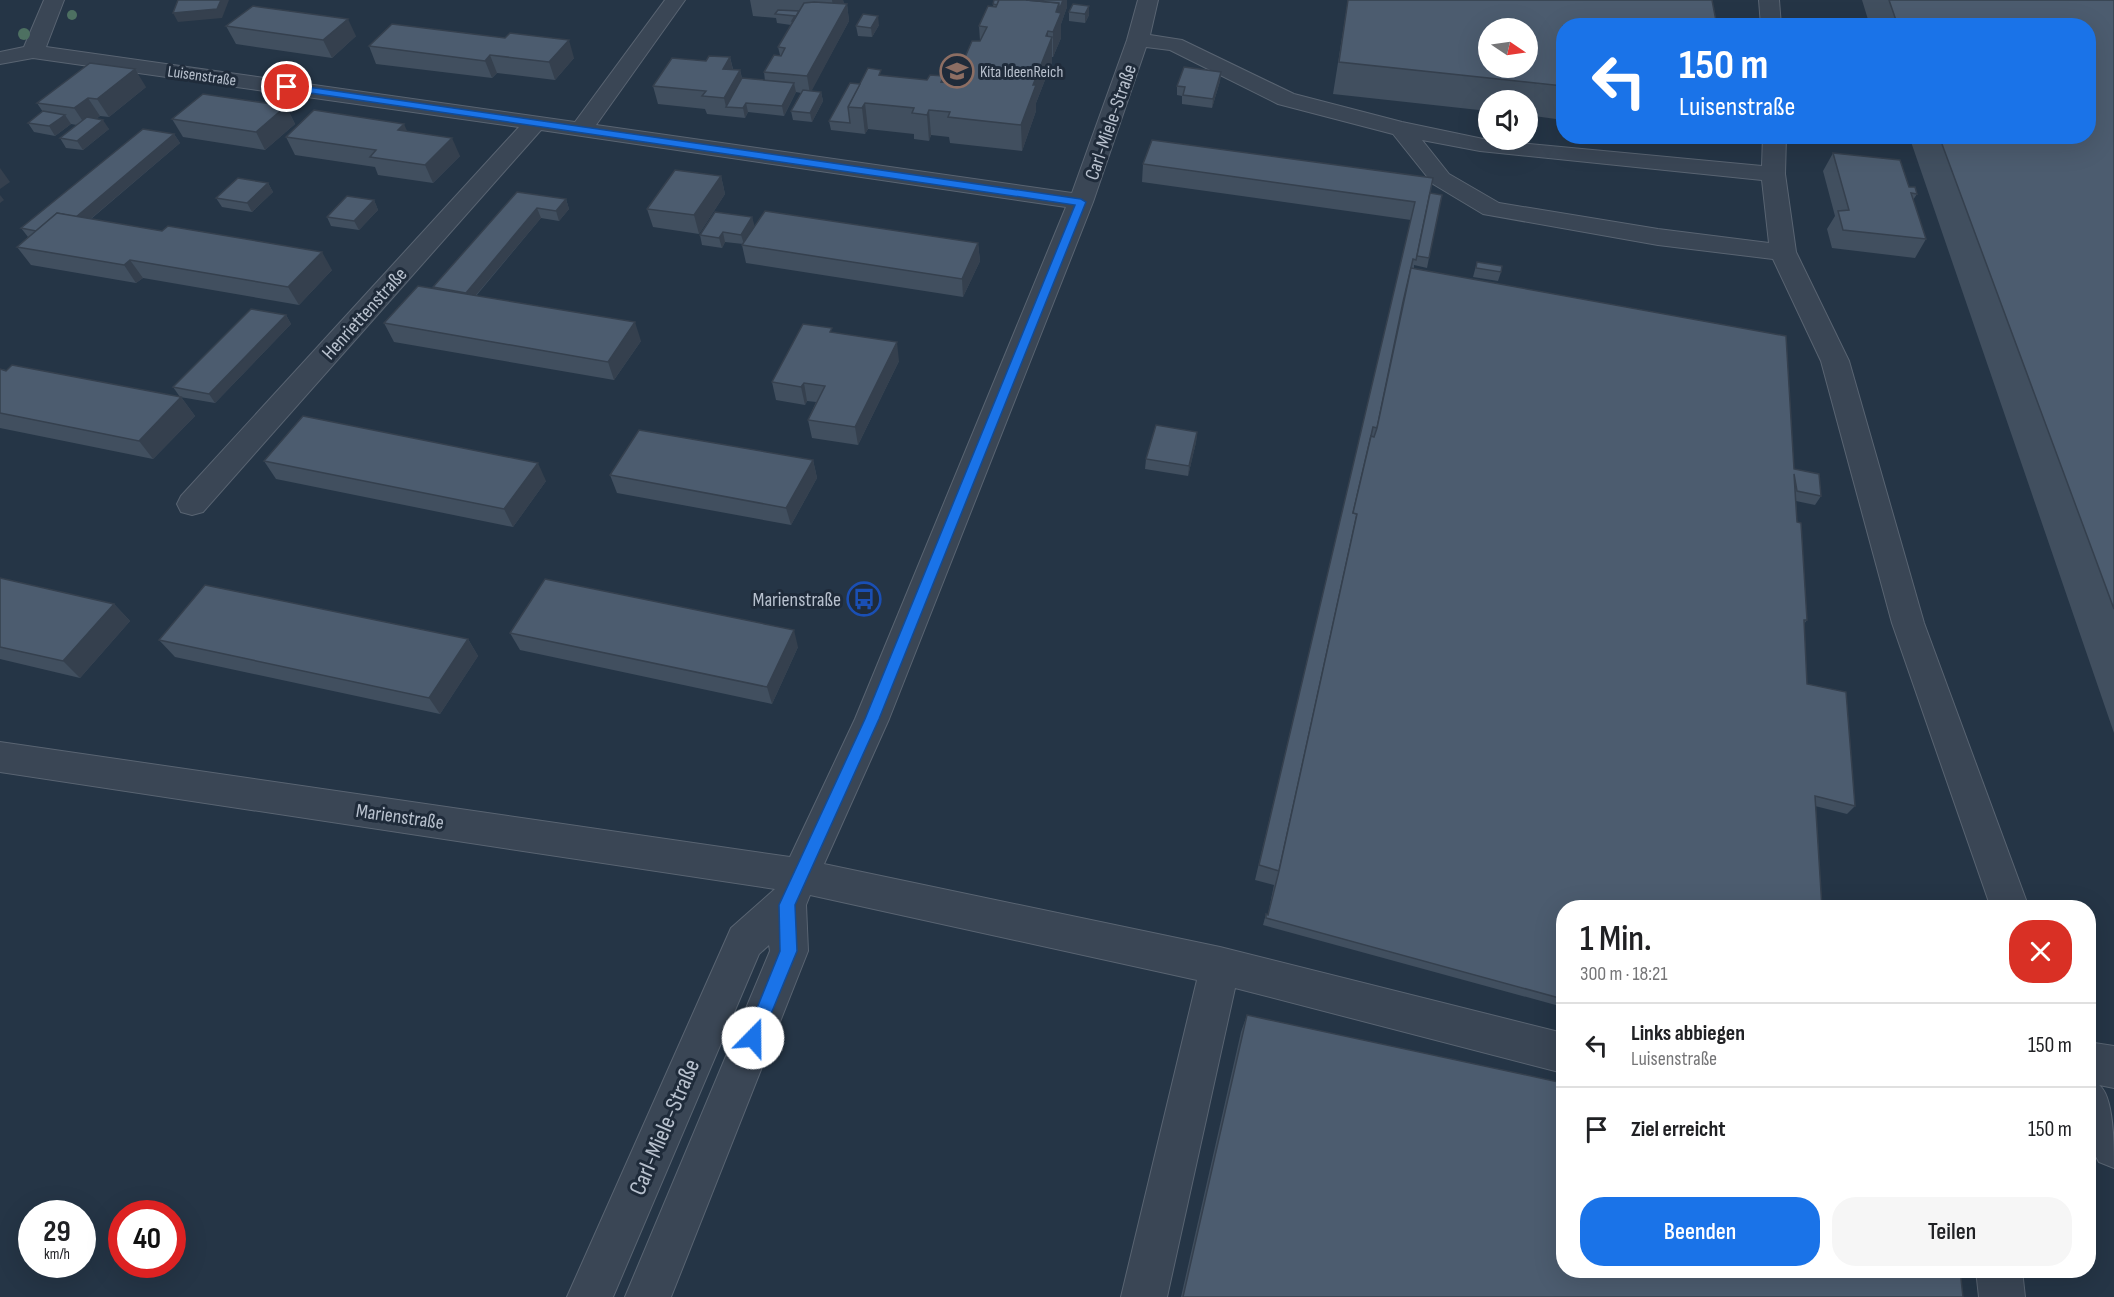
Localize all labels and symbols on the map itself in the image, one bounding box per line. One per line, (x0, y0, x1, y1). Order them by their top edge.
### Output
north arrow (1478, 18, 1538, 78)
school or university icon: Kita IdeenReich (939, 53, 975, 89)
pin (261, 61, 312, 112)
street label: Carl-Miele-Straße (1080, 61, 1142, 183)
street label: Luisenstraße (166, 62, 237, 91)
place label: Kita IdeenReich (980, 63, 1063, 82)
street label: Henriettenstraße (317, 263, 412, 365)
bus stop icon: Marienstraße (846, 581, 882, 617)
place label: Marienstraße (753, 588, 841, 612)
street label: Marienstraße (354, 799, 445, 835)
position arrow (721, 1006, 785, 1070)
street label: Carl-Miele-Straße (623, 1055, 706, 1200)
speed limit sign: 40 (108, 1200, 186, 1278)

